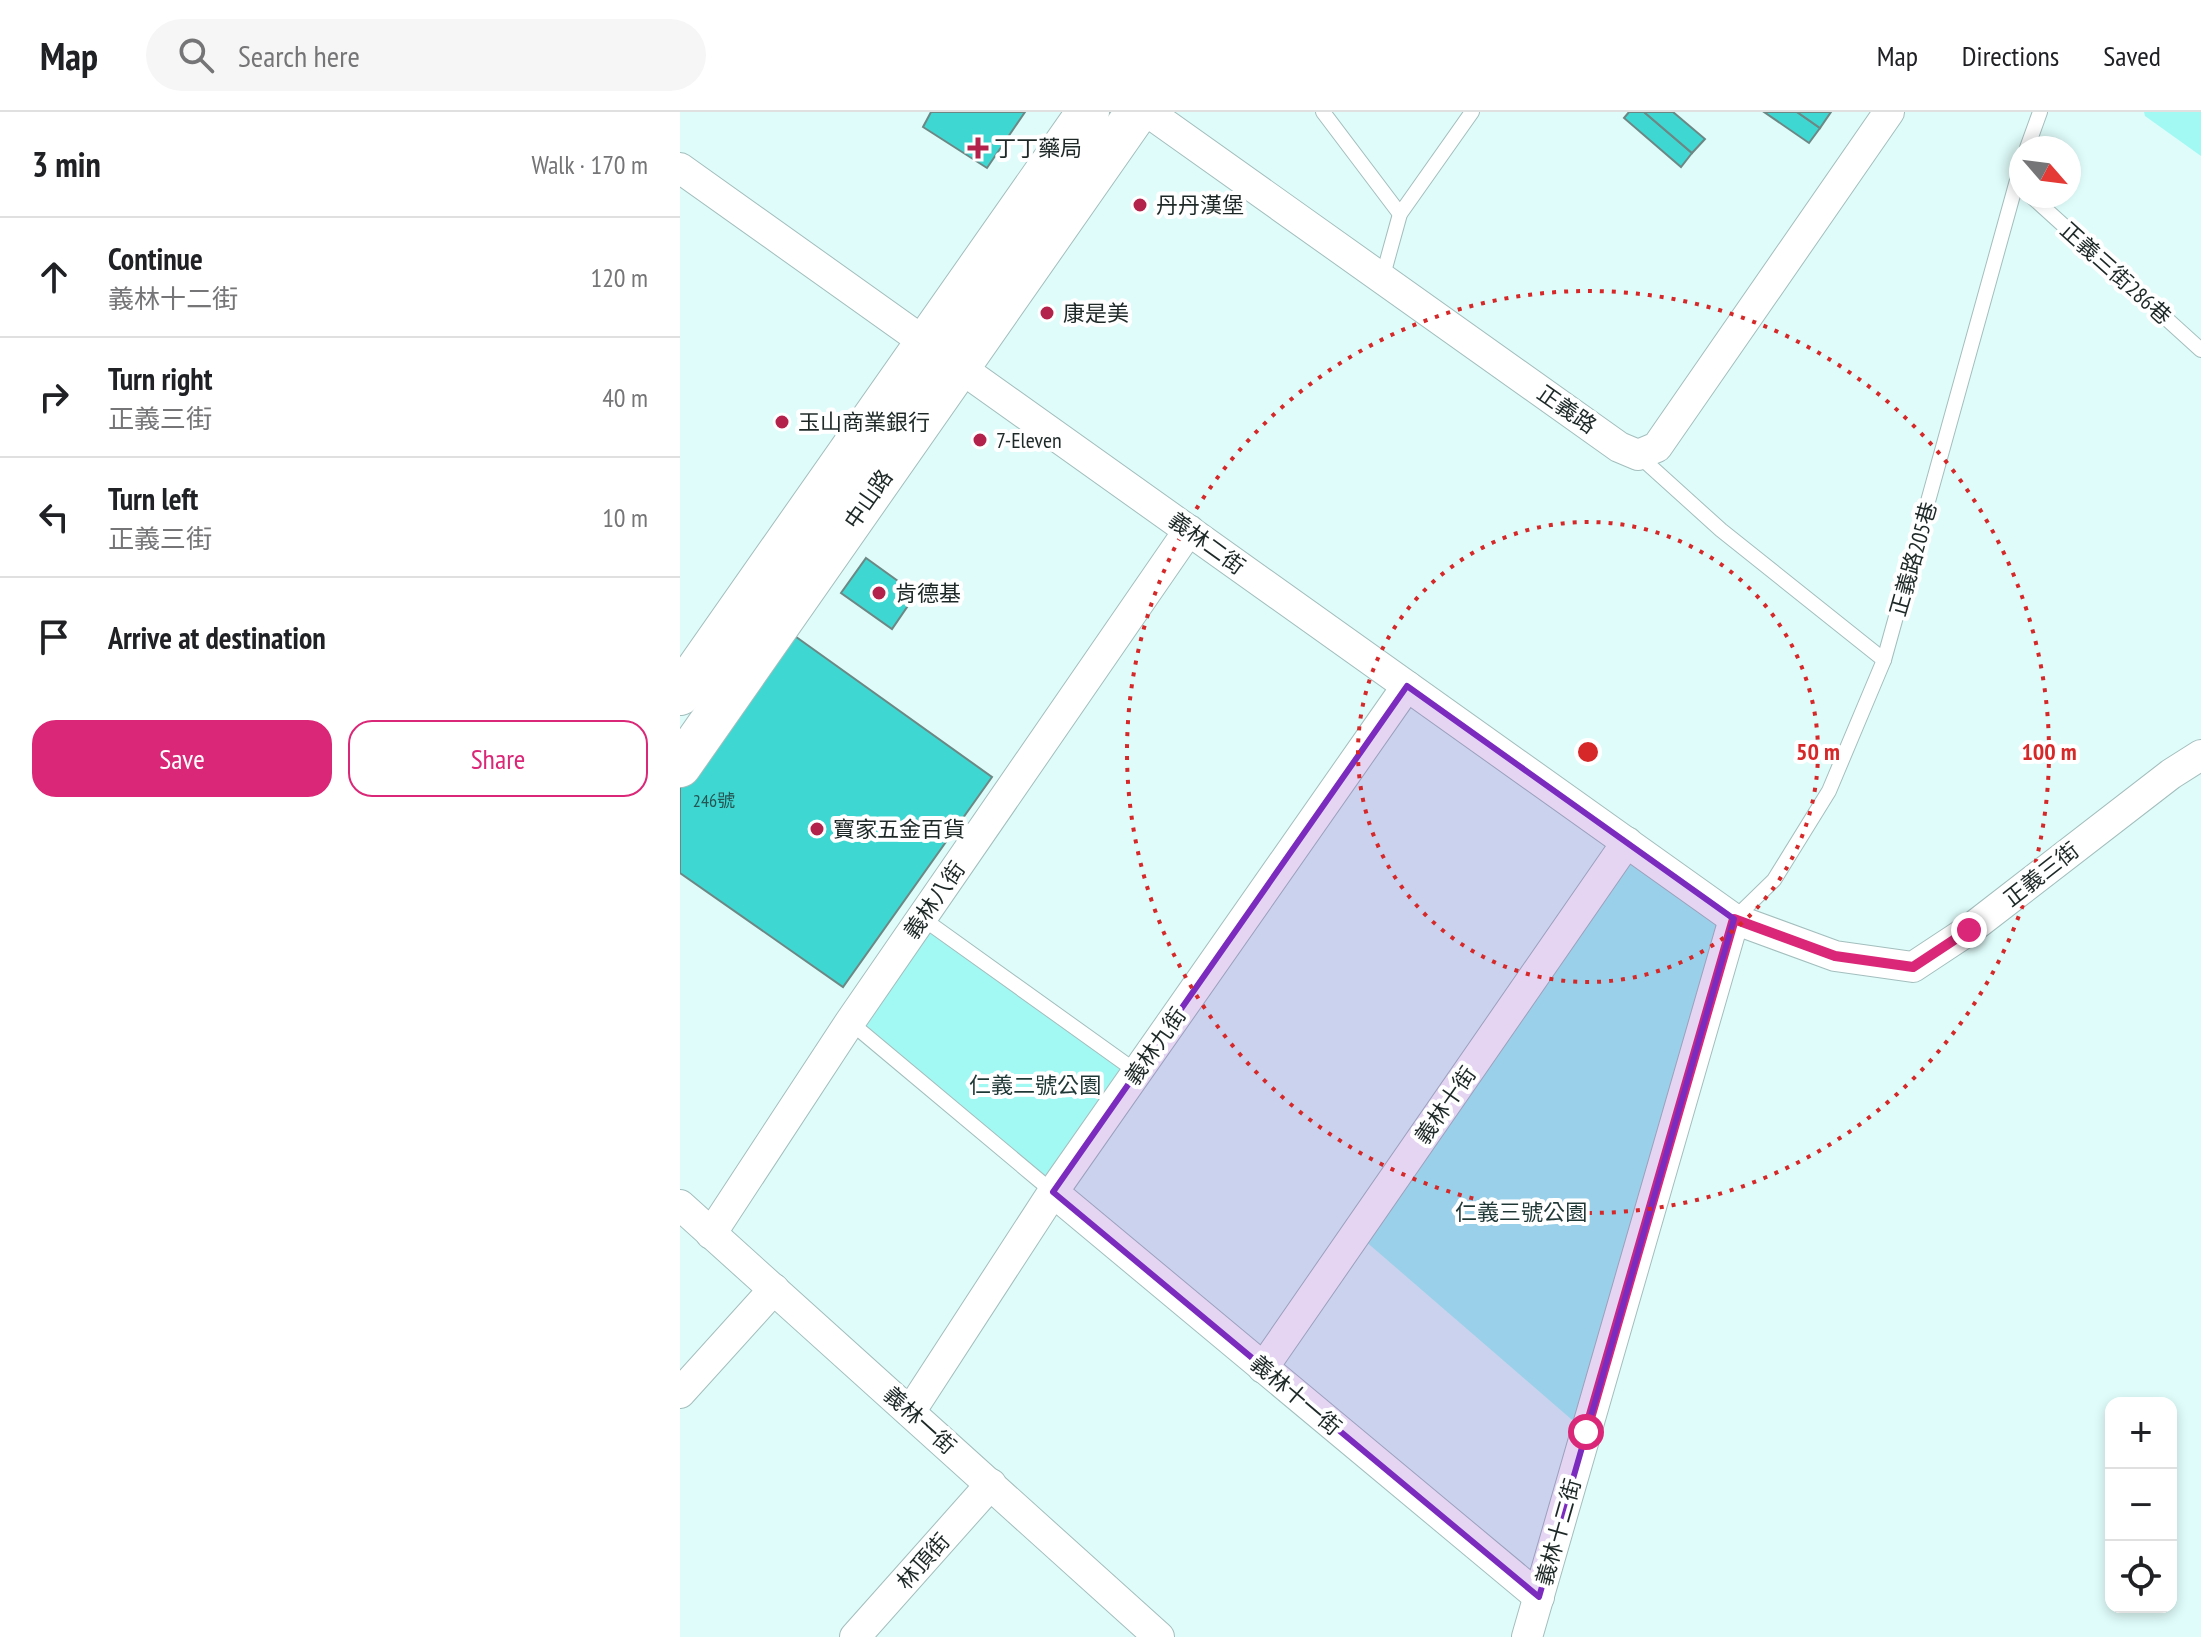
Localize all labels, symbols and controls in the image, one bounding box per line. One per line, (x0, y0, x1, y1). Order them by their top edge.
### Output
search box (146, 19, 706, 91)
text: Map (40, 31, 98, 80)
icon: search (174, 33, 218, 77)
text: Search here (238, 36, 360, 75)
text: Map (1877, 37, 1918, 74)
text: Directions (1962, 37, 2059, 74)
text: Saved (2103, 37, 2161, 74)
place label: 丁丁藥局 (994, 134, 1082, 162)
north arrow (2009, 136, 2081, 208)
marker: 丁丁藥局 (969, 139, 987, 157)
text: 3 min (32, 142, 101, 186)
text: Walk · 170 m (531, 148, 648, 181)
place label: 丹丹漢堡 (1156, 191, 1244, 219)
marker: 丹丹漢堡 (1131, 196, 1149, 214)
street label: 正義三街286巷 (2055, 216, 2177, 330)
text: Continue (108, 239, 203, 278)
icon: ahead (32, 255, 76, 299)
text: 120 m (590, 261, 648, 294)
text: 義林十二街 (108, 282, 238, 315)
place label: 康是美 (1063, 299, 1129, 327)
marker: 康是美 (1038, 304, 1056, 322)
text: Turn right (108, 359, 212, 398)
icon: right (32, 375, 76, 419)
street label: 正義路 (1532, 379, 1602, 439)
text: 40 m (602, 381, 648, 414)
text: 正義三街 (108, 402, 212, 435)
place label: 玉山商業銀行 (798, 408, 930, 436)
marker: 玉山商業銀行 (773, 413, 791, 431)
place label: 7-Eleven (996, 426, 1062, 454)
marker: 7-Eleven (971, 431, 989, 449)
street label: 中山路 (838, 464, 898, 534)
text: Turn left (108, 479, 198, 518)
icon: left (32, 495, 76, 539)
street label: 正義路205巷 (1883, 499, 1943, 619)
text: 10 m (602, 501, 648, 534)
street label: 義林二街 (1163, 506, 1251, 580)
text: 正義三街 (108, 522, 212, 555)
place label: 肯德基 (895, 579, 961, 607)
marker: 肯德基 (870, 584, 888, 602)
icon: arrive (32, 615, 76, 659)
text: Arrive at destination (108, 618, 326, 657)
button: Save (32, 720, 332, 797)
button: Share (348, 720, 648, 797)
text: 50 m (1796, 736, 1840, 767)
text: 100 m (2021, 736, 2077, 767)
centre of rings (1574, 738, 1602, 766)
house number: 246號 (693, 789, 735, 812)
place label: 寶家五金百貨 (833, 815, 965, 843)
marker: 寶家五金百貨 (808, 820, 826, 838)
street label: 正義三街 (1998, 836, 2084, 912)
street label: 義林八街 (897, 856, 971, 944)
route end (1951, 912, 1987, 948)
street label: 義林九街 (1118, 1002, 1192, 1090)
street label: 義林十街 (1408, 1061, 1482, 1149)
park label: 仁義二號公園 (969, 1071, 1101, 1099)
park label: 仁義三號公園 (1455, 1198, 1587, 1226)
street label: 義林十一街 (1245, 1349, 1347, 1441)
street label: 義林一街 (878, 1380, 962, 1460)
map controls (2105, 1397, 2177, 1613)
button: + (2105, 1397, 2177, 1469)
route start (1568, 1414, 1604, 1450)
button: − (2105, 1469, 2177, 1541)
street label: 義林十二街 (1529, 1475, 1587, 1589)
street label: 林頂街 (891, 1527, 955, 1595)
button: locate (2105, 1541, 2177, 1613)

